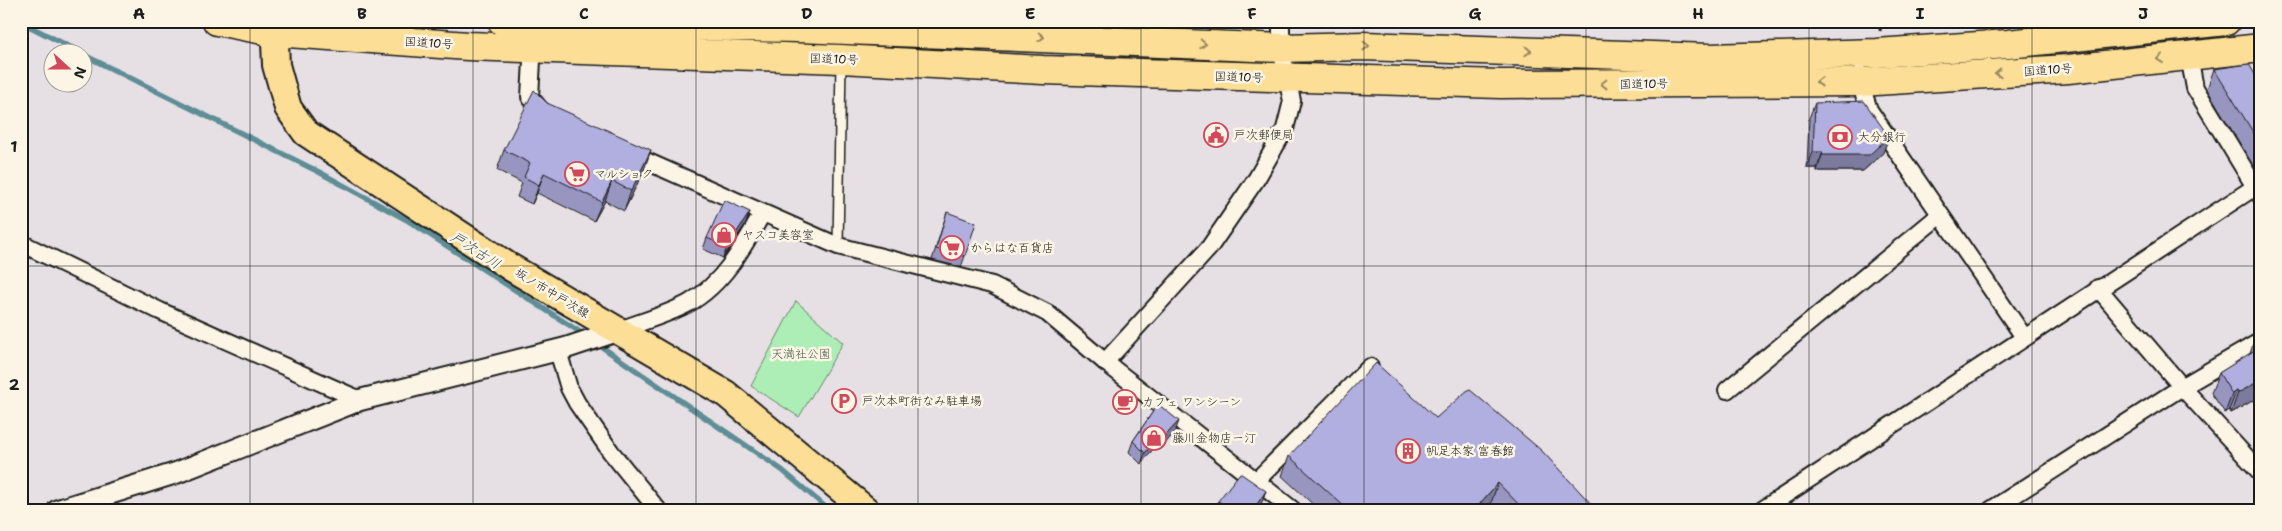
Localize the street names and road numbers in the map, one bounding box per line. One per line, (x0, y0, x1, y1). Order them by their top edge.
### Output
street label: 国道10号 (404, 33, 454, 53)
street label: 国道10号 (809, 50, 859, 68)
street label: 国道10号 (2023, 60, 2073, 80)
street label: 国道10号 (1214, 68, 1264, 86)
street label: 国道10号 (1619, 76, 1669, 92)
street label: 坂ノ市中戸次線 (512, 265, 592, 321)

